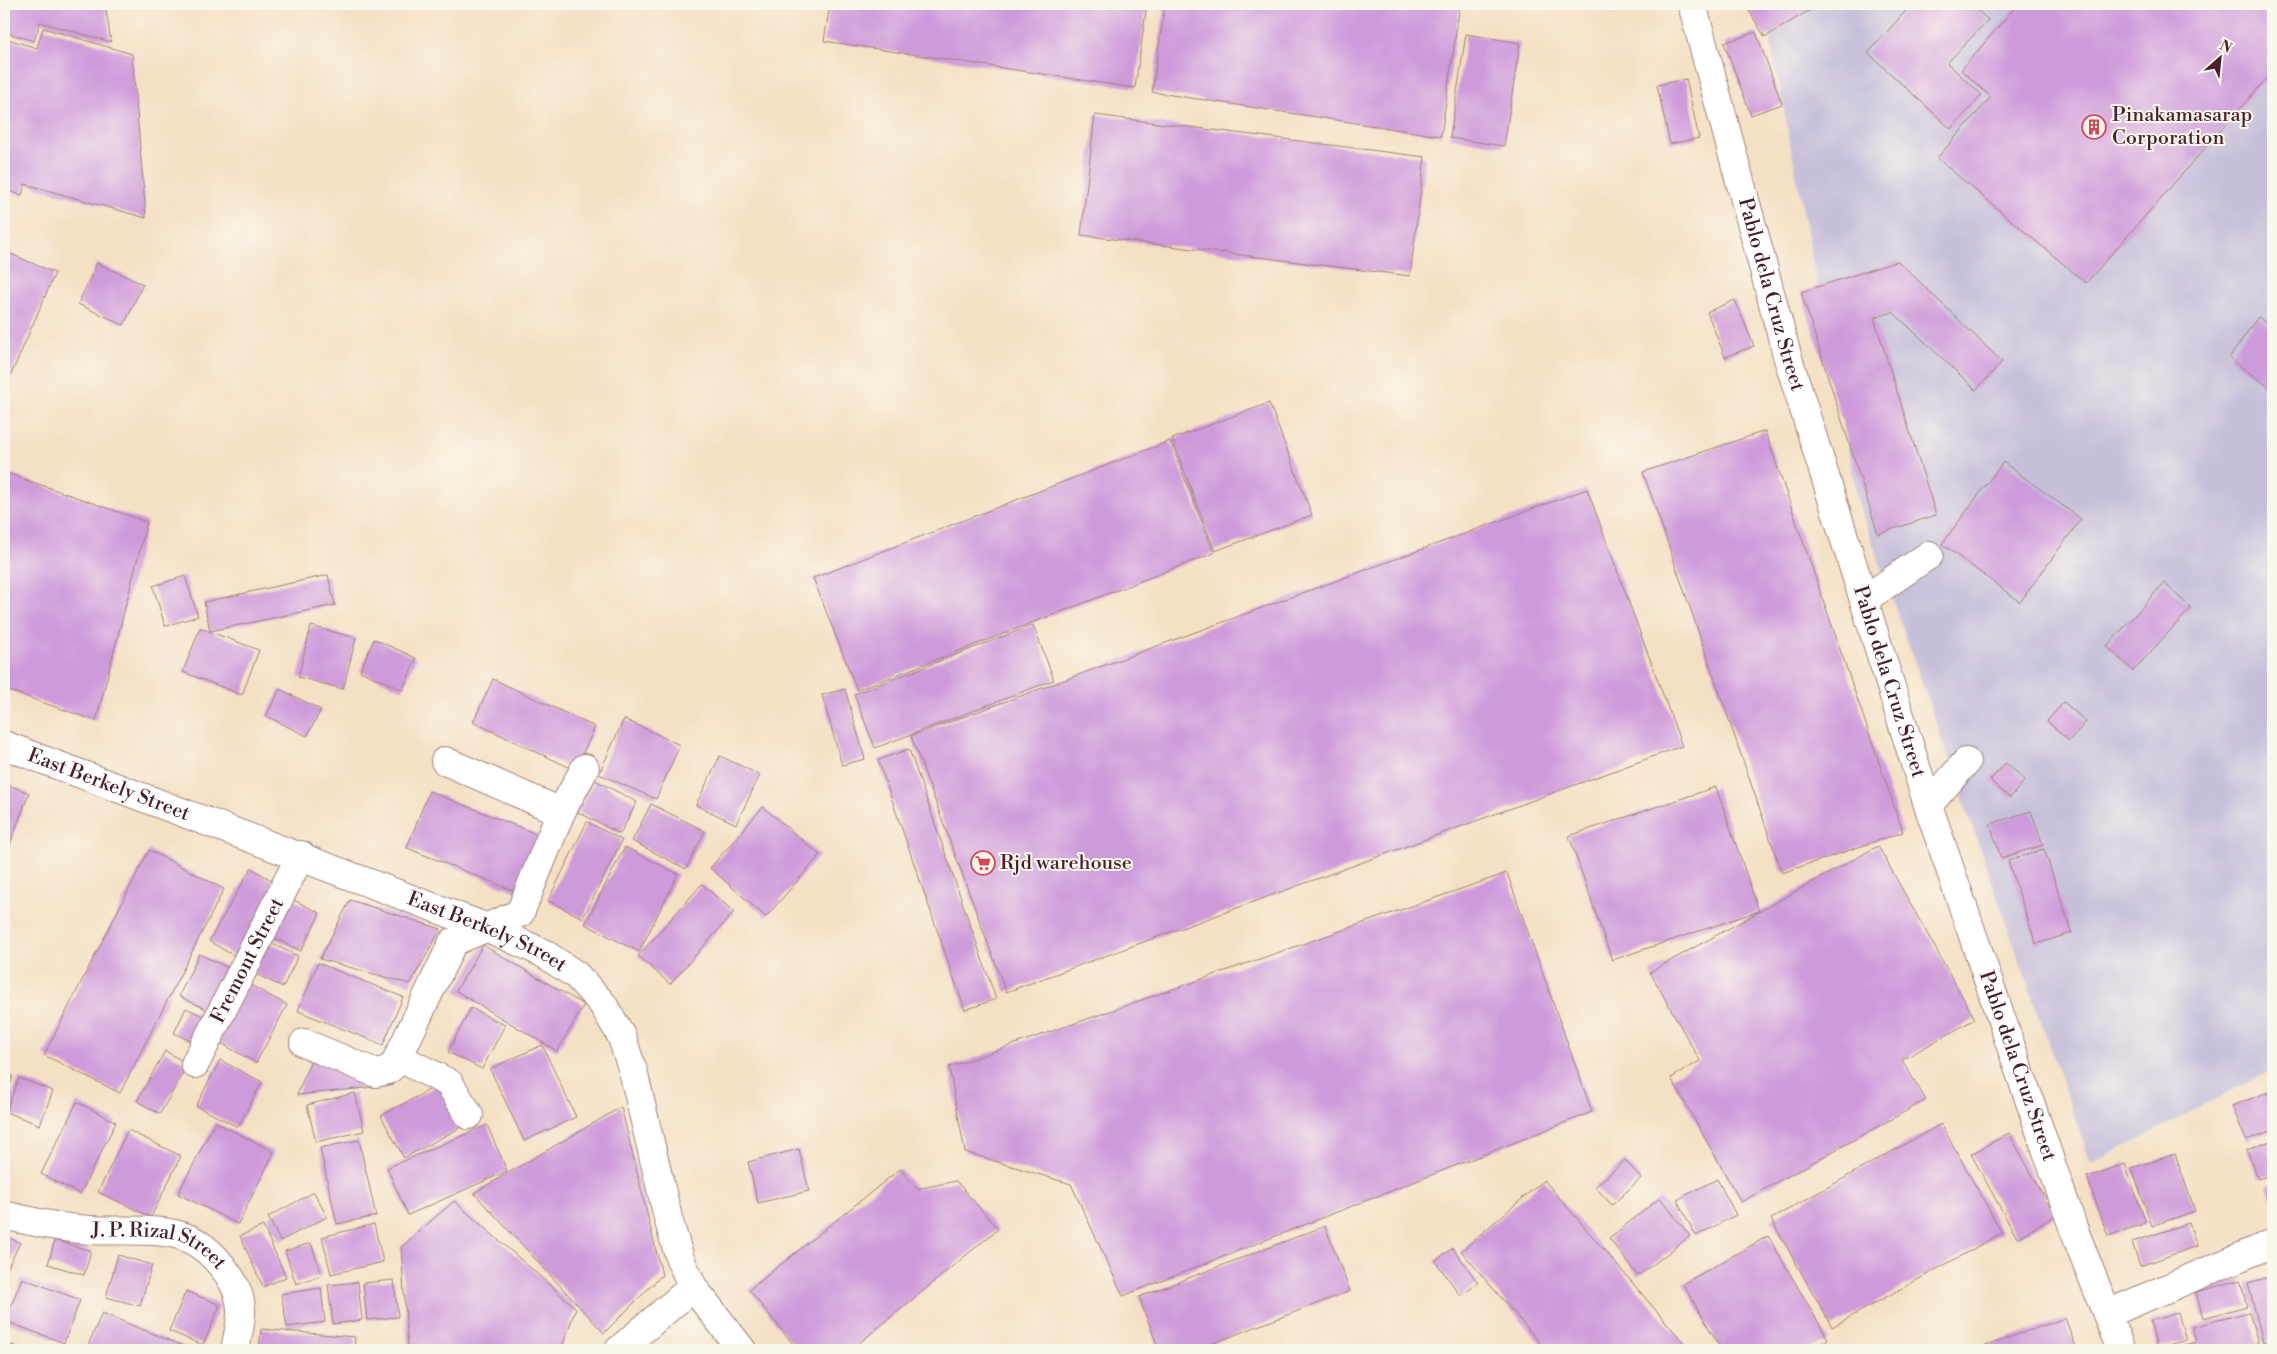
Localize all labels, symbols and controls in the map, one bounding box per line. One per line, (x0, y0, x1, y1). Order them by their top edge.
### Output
north arrow (2194, 32, 2244, 82)
text: N (2216, 37, 2234, 58)
place label: Pinakamasarap Corporation (2112, 103, 2252, 151)
building icon: Pinakamasarap Corporation (2081, 114, 2107, 140)
street label: Pablo dela Cruz Street (1732, 195, 1810, 394)
street label: Pablo dela Cruz Street (1848, 583, 1931, 781)
street label: East Berkely Street (24, 743, 193, 827)
supermarket icon: Rjd warehouse (970, 850, 996, 876)
place label: Rjd warehouse (1000, 851, 1132, 876)
street label: East Berkely Street (404, 886, 571, 978)
street label: Fremont Street (205, 893, 290, 1028)
street label: Pablo dela Cruz Street (1973, 967, 2062, 1164)
street label: J. P. Rizal Street (90, 1218, 232, 1275)

